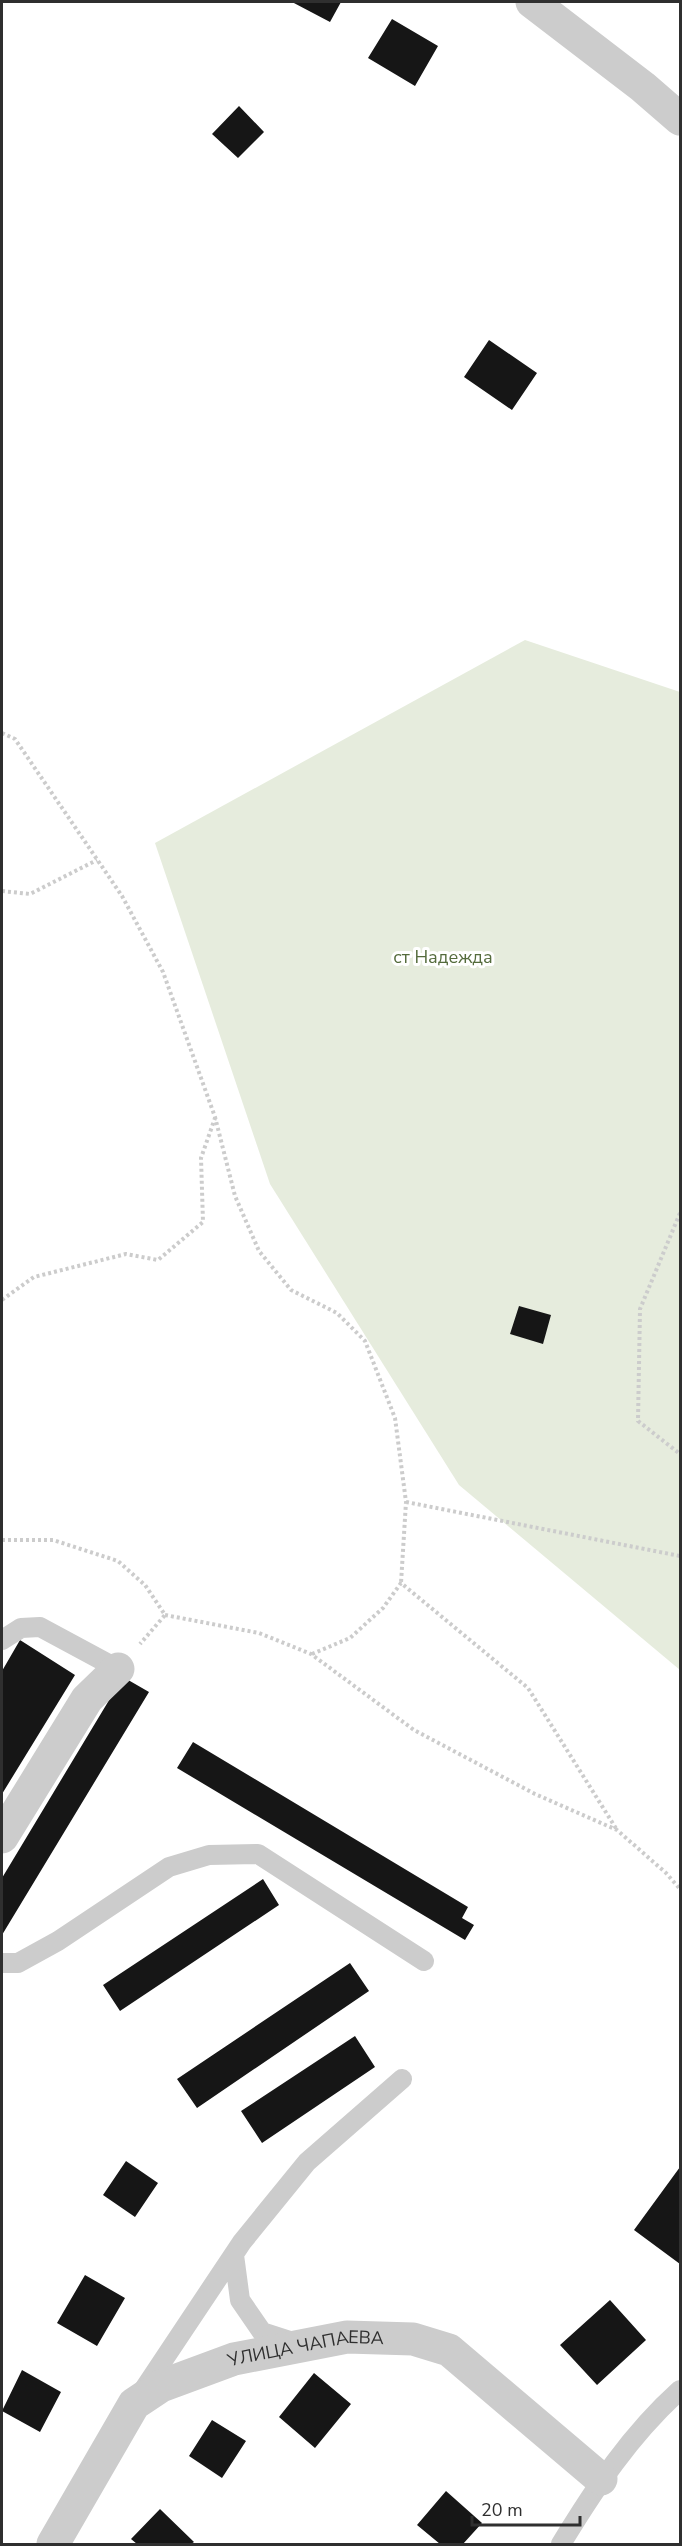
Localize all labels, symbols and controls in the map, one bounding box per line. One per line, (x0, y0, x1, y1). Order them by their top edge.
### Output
park label: ст Надежда (393, 945, 493, 969)
street label: УЛИЦА ЧАПАЕВА (223, 2325, 384, 2373)
scale bar (472, 2489, 580, 2527)
text: 20 m (481, 2498, 523, 2522)

